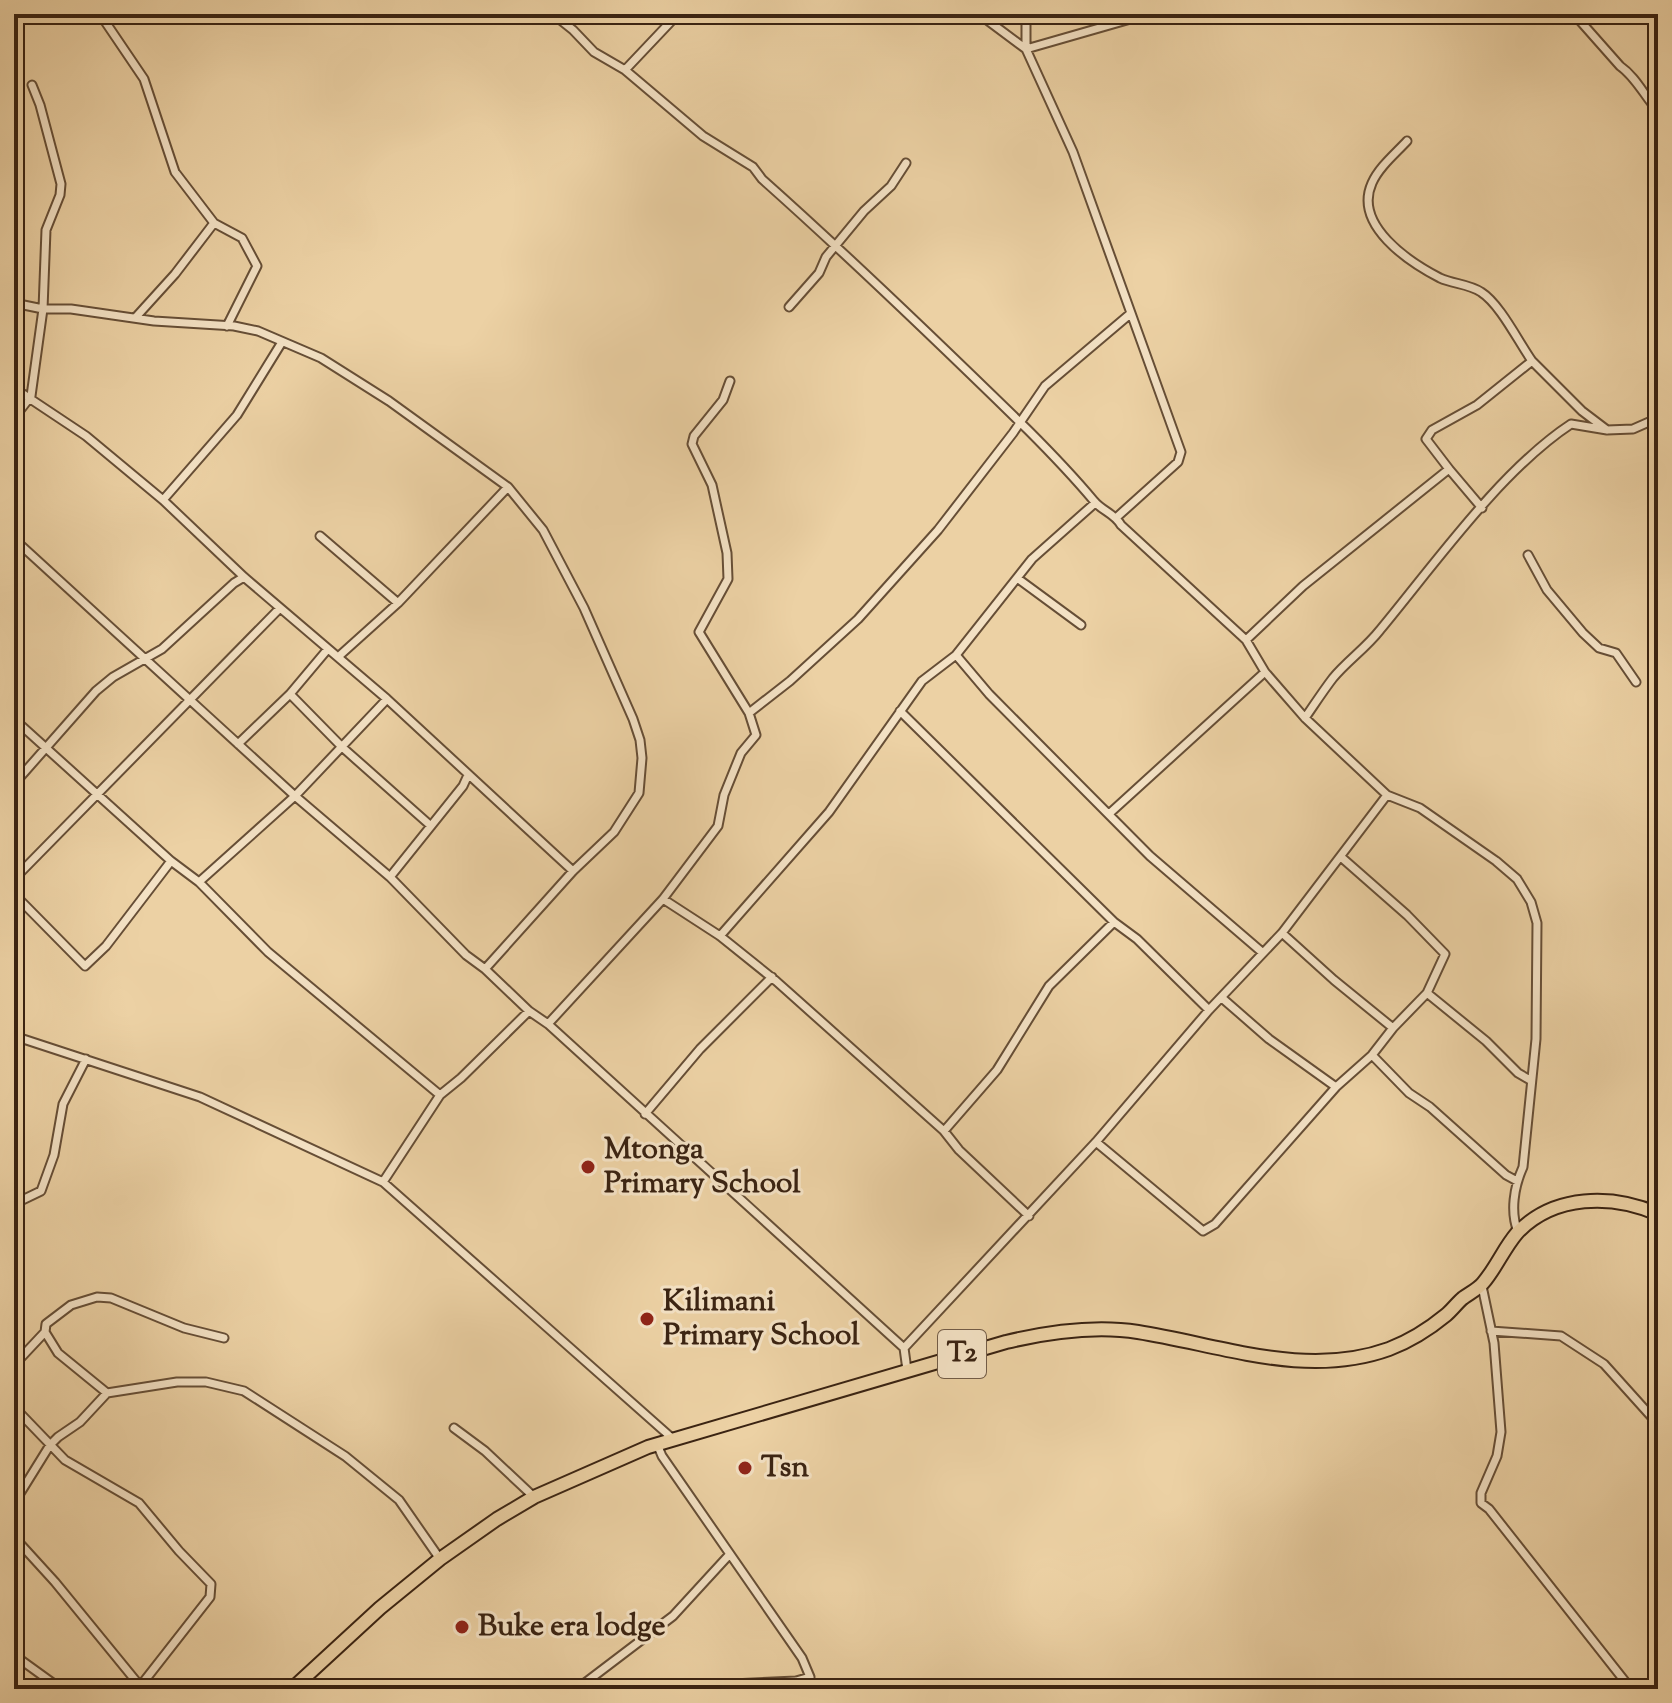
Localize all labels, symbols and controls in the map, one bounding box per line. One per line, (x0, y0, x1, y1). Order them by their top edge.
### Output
place label: Mtonga Primary School (604, 1129, 801, 1206)
marker: Mtonga Primary School (579, 1158, 597, 1176)
place label: Kilimani Primary School (663, 1281, 860, 1358)
marker: Kilimani Primary School (638, 1310, 656, 1328)
road number: T2 (938, 1330, 986, 1378)
place label: Tsn (761, 1447, 809, 1490)
marker: Tsn (736, 1459, 754, 1477)
place label: Buke era lodge (478, 1606, 665, 1649)
marker: Buke era lodge (453, 1618, 471, 1636)

